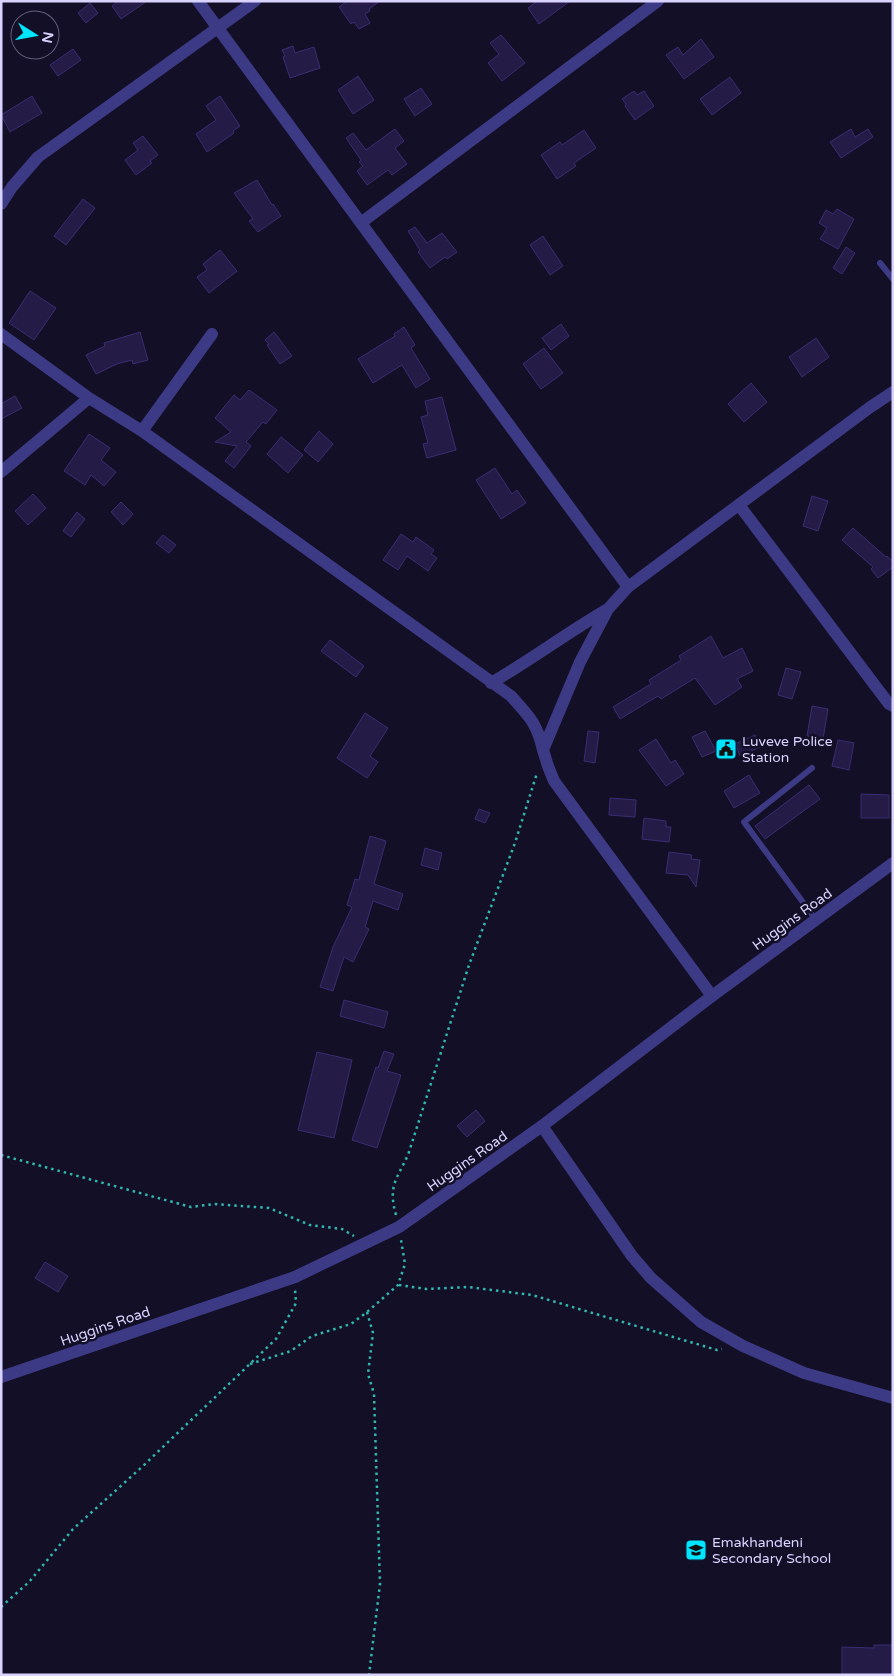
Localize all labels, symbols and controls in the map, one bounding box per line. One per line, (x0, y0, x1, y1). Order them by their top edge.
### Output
north arrow (10, 10, 60, 60)
text: N (38, 30, 57, 45)
place label: Luveve Police Station (742, 733, 833, 766)
public building icon: Luveve Police Station (714, 737, 738, 761)
street label: Huggins Road (749, 885, 835, 954)
street label: Huggins Road (424, 1127, 511, 1195)
street label: Huggins Road (58, 1303, 152, 1350)
place label: Emakhandeni Secondary School (712, 1534, 831, 1567)
school or university icon: Emakhandeni Secondary School (684, 1538, 708, 1562)

